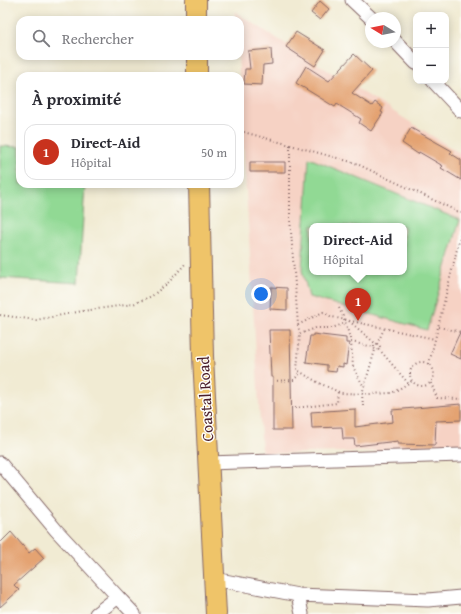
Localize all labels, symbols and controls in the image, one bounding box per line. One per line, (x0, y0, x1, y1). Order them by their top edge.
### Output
north arrow (365, 12, 401, 48)
map controls (413, 12, 449, 84)
button: + (413, 12, 449, 48)
search box (16, 16, 244, 60)
icon: search (30, 27, 52, 49)
text: Rechercher (62, 28, 134, 49)
button: − (413, 48, 449, 84)
text: À proximité (32, 86, 121, 111)
text: Direct-Aid (71, 132, 140, 153)
text: 1 (43, 143, 49, 162)
text: 50 m (201, 143, 227, 162)
text: Hôpital (71, 153, 111, 172)
popup (309, 223, 407, 275)
text: Direct-Aid (323, 229, 393, 250)
text: Hôpital (323, 250, 364, 269)
your location (251, 284, 271, 304)
pin: 1 (345, 288, 371, 321)
street label: Coastal Road (191, 355, 219, 442)

